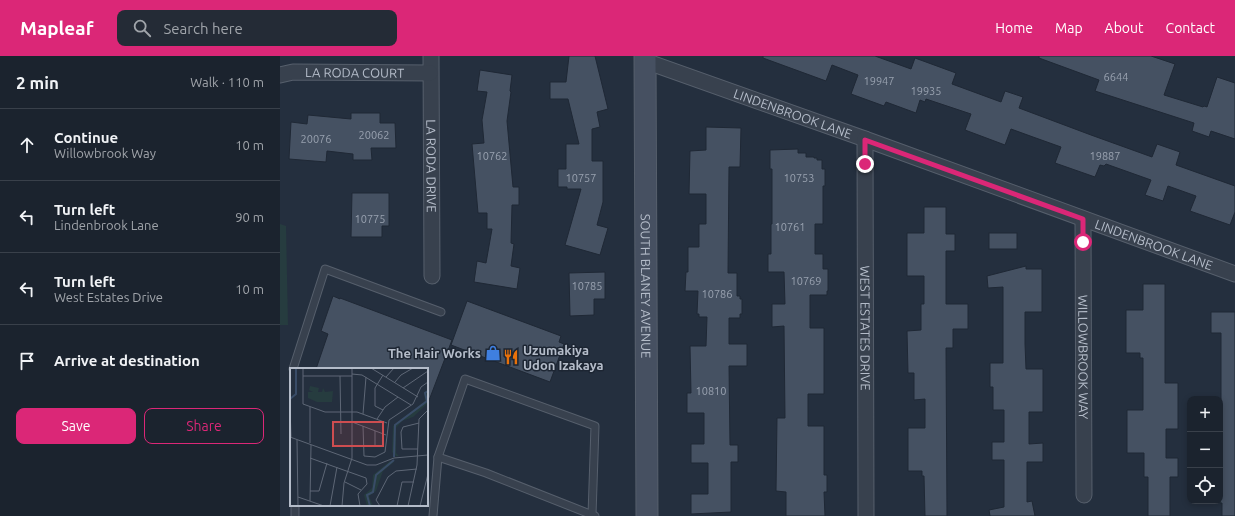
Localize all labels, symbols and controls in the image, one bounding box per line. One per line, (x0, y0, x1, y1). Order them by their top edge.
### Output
search box (117, 10, 397, 46)
text: Mapleaf (20, 17, 93, 39)
icon: search (131, 17, 153, 39)
text: Search here (163, 20, 243, 37)
text: Home (995, 20, 1033, 36)
text: Map (1055, 20, 1083, 36)
text: About (1105, 20, 1144, 36)
text: Contact (1166, 20, 1215, 36)
street label: LA RODA COURT (305, 65, 404, 80)
house number: 6644 (1104, 71, 1128, 83)
text: 2 min (16, 73, 59, 92)
text: Walk · 110 m (190, 75, 264, 89)
house number: 19947 (863, 75, 895, 87)
house number: 19935 (910, 85, 942, 97)
street label: LINDENBROOK LANE (732, 86, 854, 141)
street label: LA RODA DRIVE (424, 119, 439, 213)
text: Continue (54, 129, 118, 146)
house number: 20062 (358, 129, 390, 141)
house number: 20076 (300, 133, 332, 145)
icon: ahead (16, 134, 38, 156)
text: 10 m (235, 138, 264, 152)
text: Willowbrook Way (54, 146, 156, 160)
house number: 10762 (476, 150, 508, 162)
house number: 19887 (1089, 150, 1121, 162)
route end (856, 155, 874, 173)
house number: 10757 (565, 172, 597, 184)
house number: 10753 (783, 172, 815, 184)
text: Turn left (54, 201, 115, 218)
icon: left (16, 206, 38, 228)
text: 90 m (235, 210, 264, 224)
house number: 10775 (354, 213, 386, 225)
street label: SOUTH BLANEY AVENUE (639, 214, 653, 358)
street label: LINDENBROOK LANE (1093, 217, 1215, 272)
text: Lindenbrook Lane (54, 218, 159, 232)
house number: 10761 (774, 221, 806, 233)
route start (1074, 233, 1092, 251)
street label: WEST ESTATES DRIVE (858, 265, 873, 391)
text: Turn left (54, 273, 115, 290)
house number: 10769 (790, 275, 822, 287)
icon: left (16, 278, 38, 300)
house number: 10785 (571, 280, 603, 292)
text: 10 m (235, 282, 264, 296)
house number: 10786 (701, 288, 733, 300)
text: West Estates Drive (54, 290, 163, 304)
street label: WILLOWBROOK WAY (1076, 295, 1091, 420)
place label: Uzumakiya Udon Izakaya (523, 343, 604, 372)
shop icon: The Hair Works (484, 344, 502, 362)
place label: The Hair Works (388, 346, 481, 360)
restaurant icon: Uzumakiya Udon Izakaya (502, 348, 520, 366)
icon: arrive (16, 350, 38, 372)
text: Arrive at destination (54, 352, 200, 369)
inset map (290, 368, 428, 506)
house number: 10810 (695, 385, 727, 397)
map controls (1187, 396, 1223, 504)
button: + (1187, 396, 1223, 432)
button: Save (16, 408, 136, 444)
button: Share (144, 408, 264, 444)
button: − (1187, 432, 1223, 468)
button: locate (1187, 468, 1223, 504)

